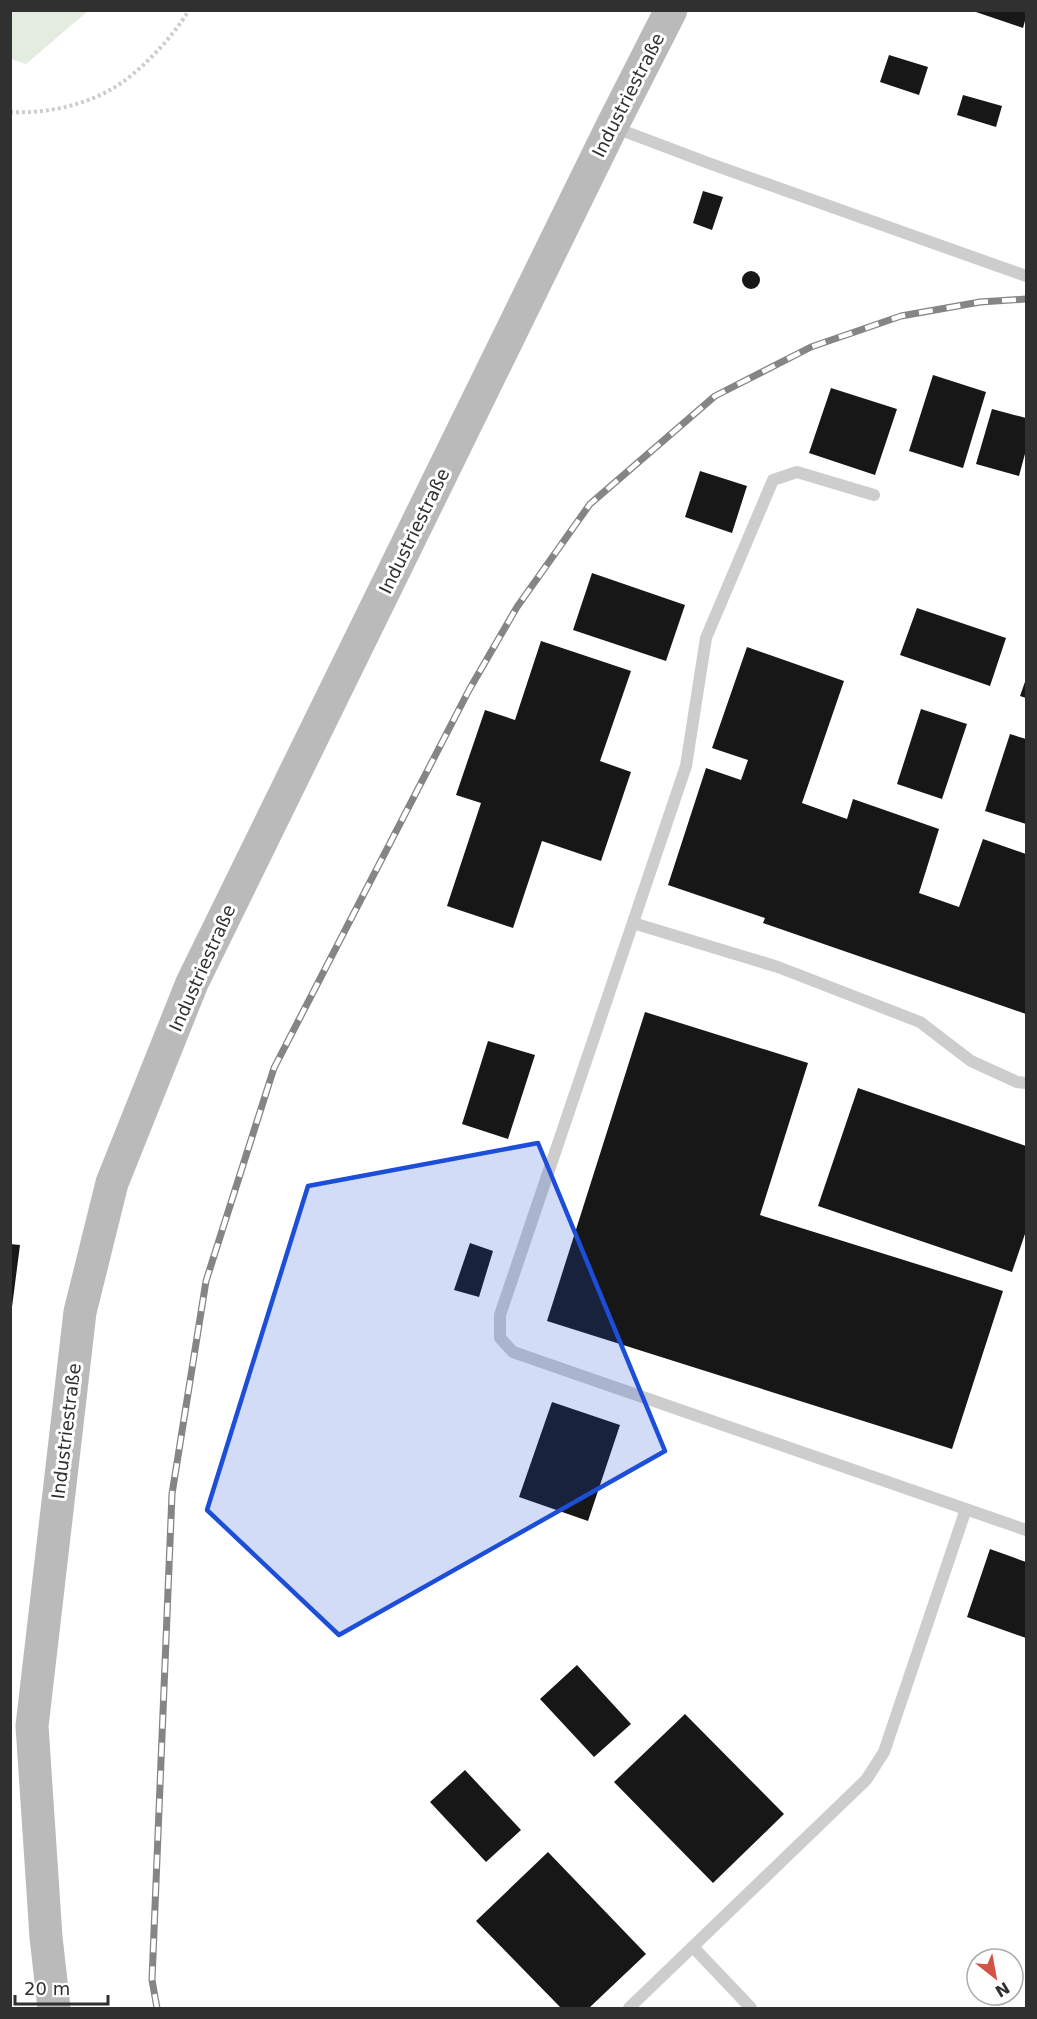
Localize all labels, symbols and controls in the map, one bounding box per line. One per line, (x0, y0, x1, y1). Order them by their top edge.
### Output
street label: Industriestraße (588, 29, 668, 161)
street label: Industriestraße (375, 465, 453, 597)
street label: Industriestraße (165, 901, 239, 1035)
street label: Industriestraße (47, 1362, 85, 1500)
north arrow (965, 1947, 1025, 2007)
scale bar (15, 1968, 108, 2006)
text: 20 m (24, 1978, 70, 1999)
text: N (992, 1978, 1013, 2001)

